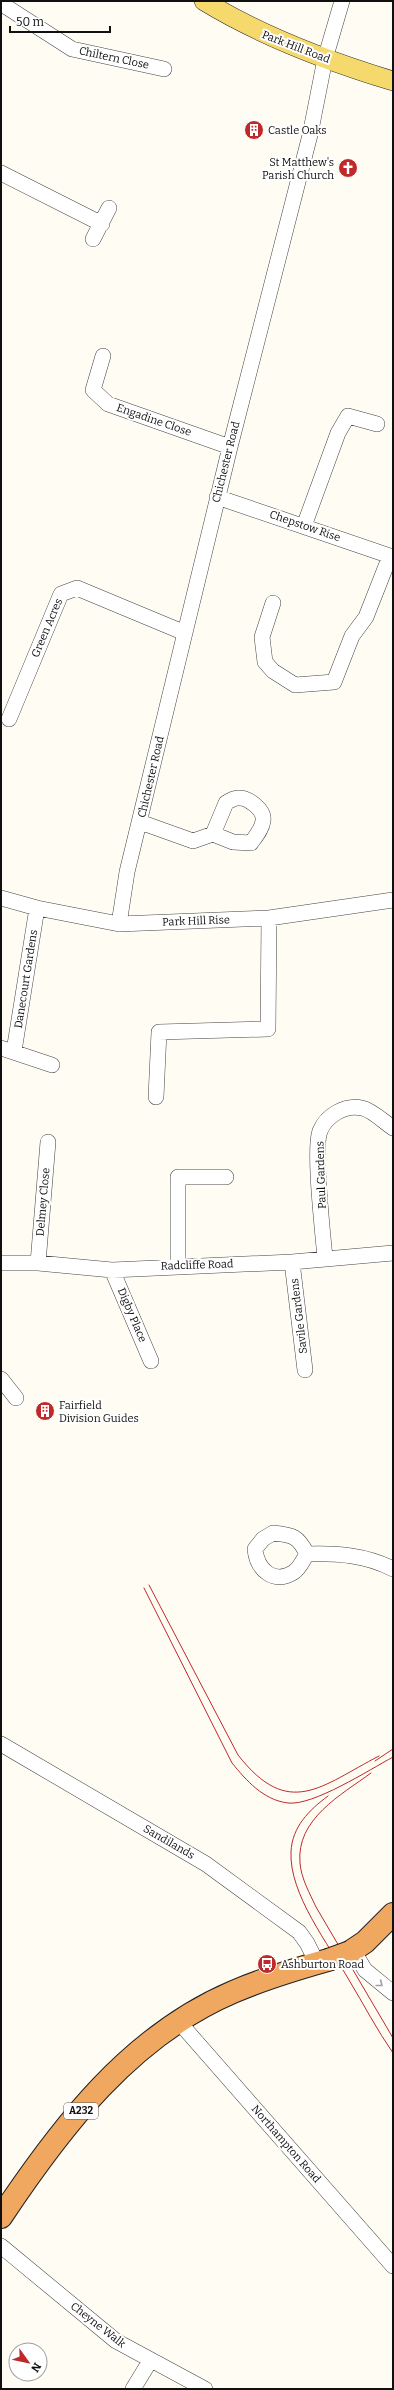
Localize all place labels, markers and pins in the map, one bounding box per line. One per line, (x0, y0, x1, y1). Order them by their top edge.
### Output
building icon: Castle Oaks (243, 119, 265, 141)
place label: Castle Oaks (268, 124, 327, 137)
place label: St Matthew's Parish Church (262, 156, 334, 182)
church icon: St Matthew's Parish Church (337, 157, 359, 179)
place label: Fairfield Division Guides (59, 1399, 139, 1425)
building icon: Fairfield Division Guides (34, 1400, 56, 1422)
bus stop icon: Ashburton Road (256, 1953, 278, 1975)
place label: Ashburton Road (281, 1958, 364, 1971)

